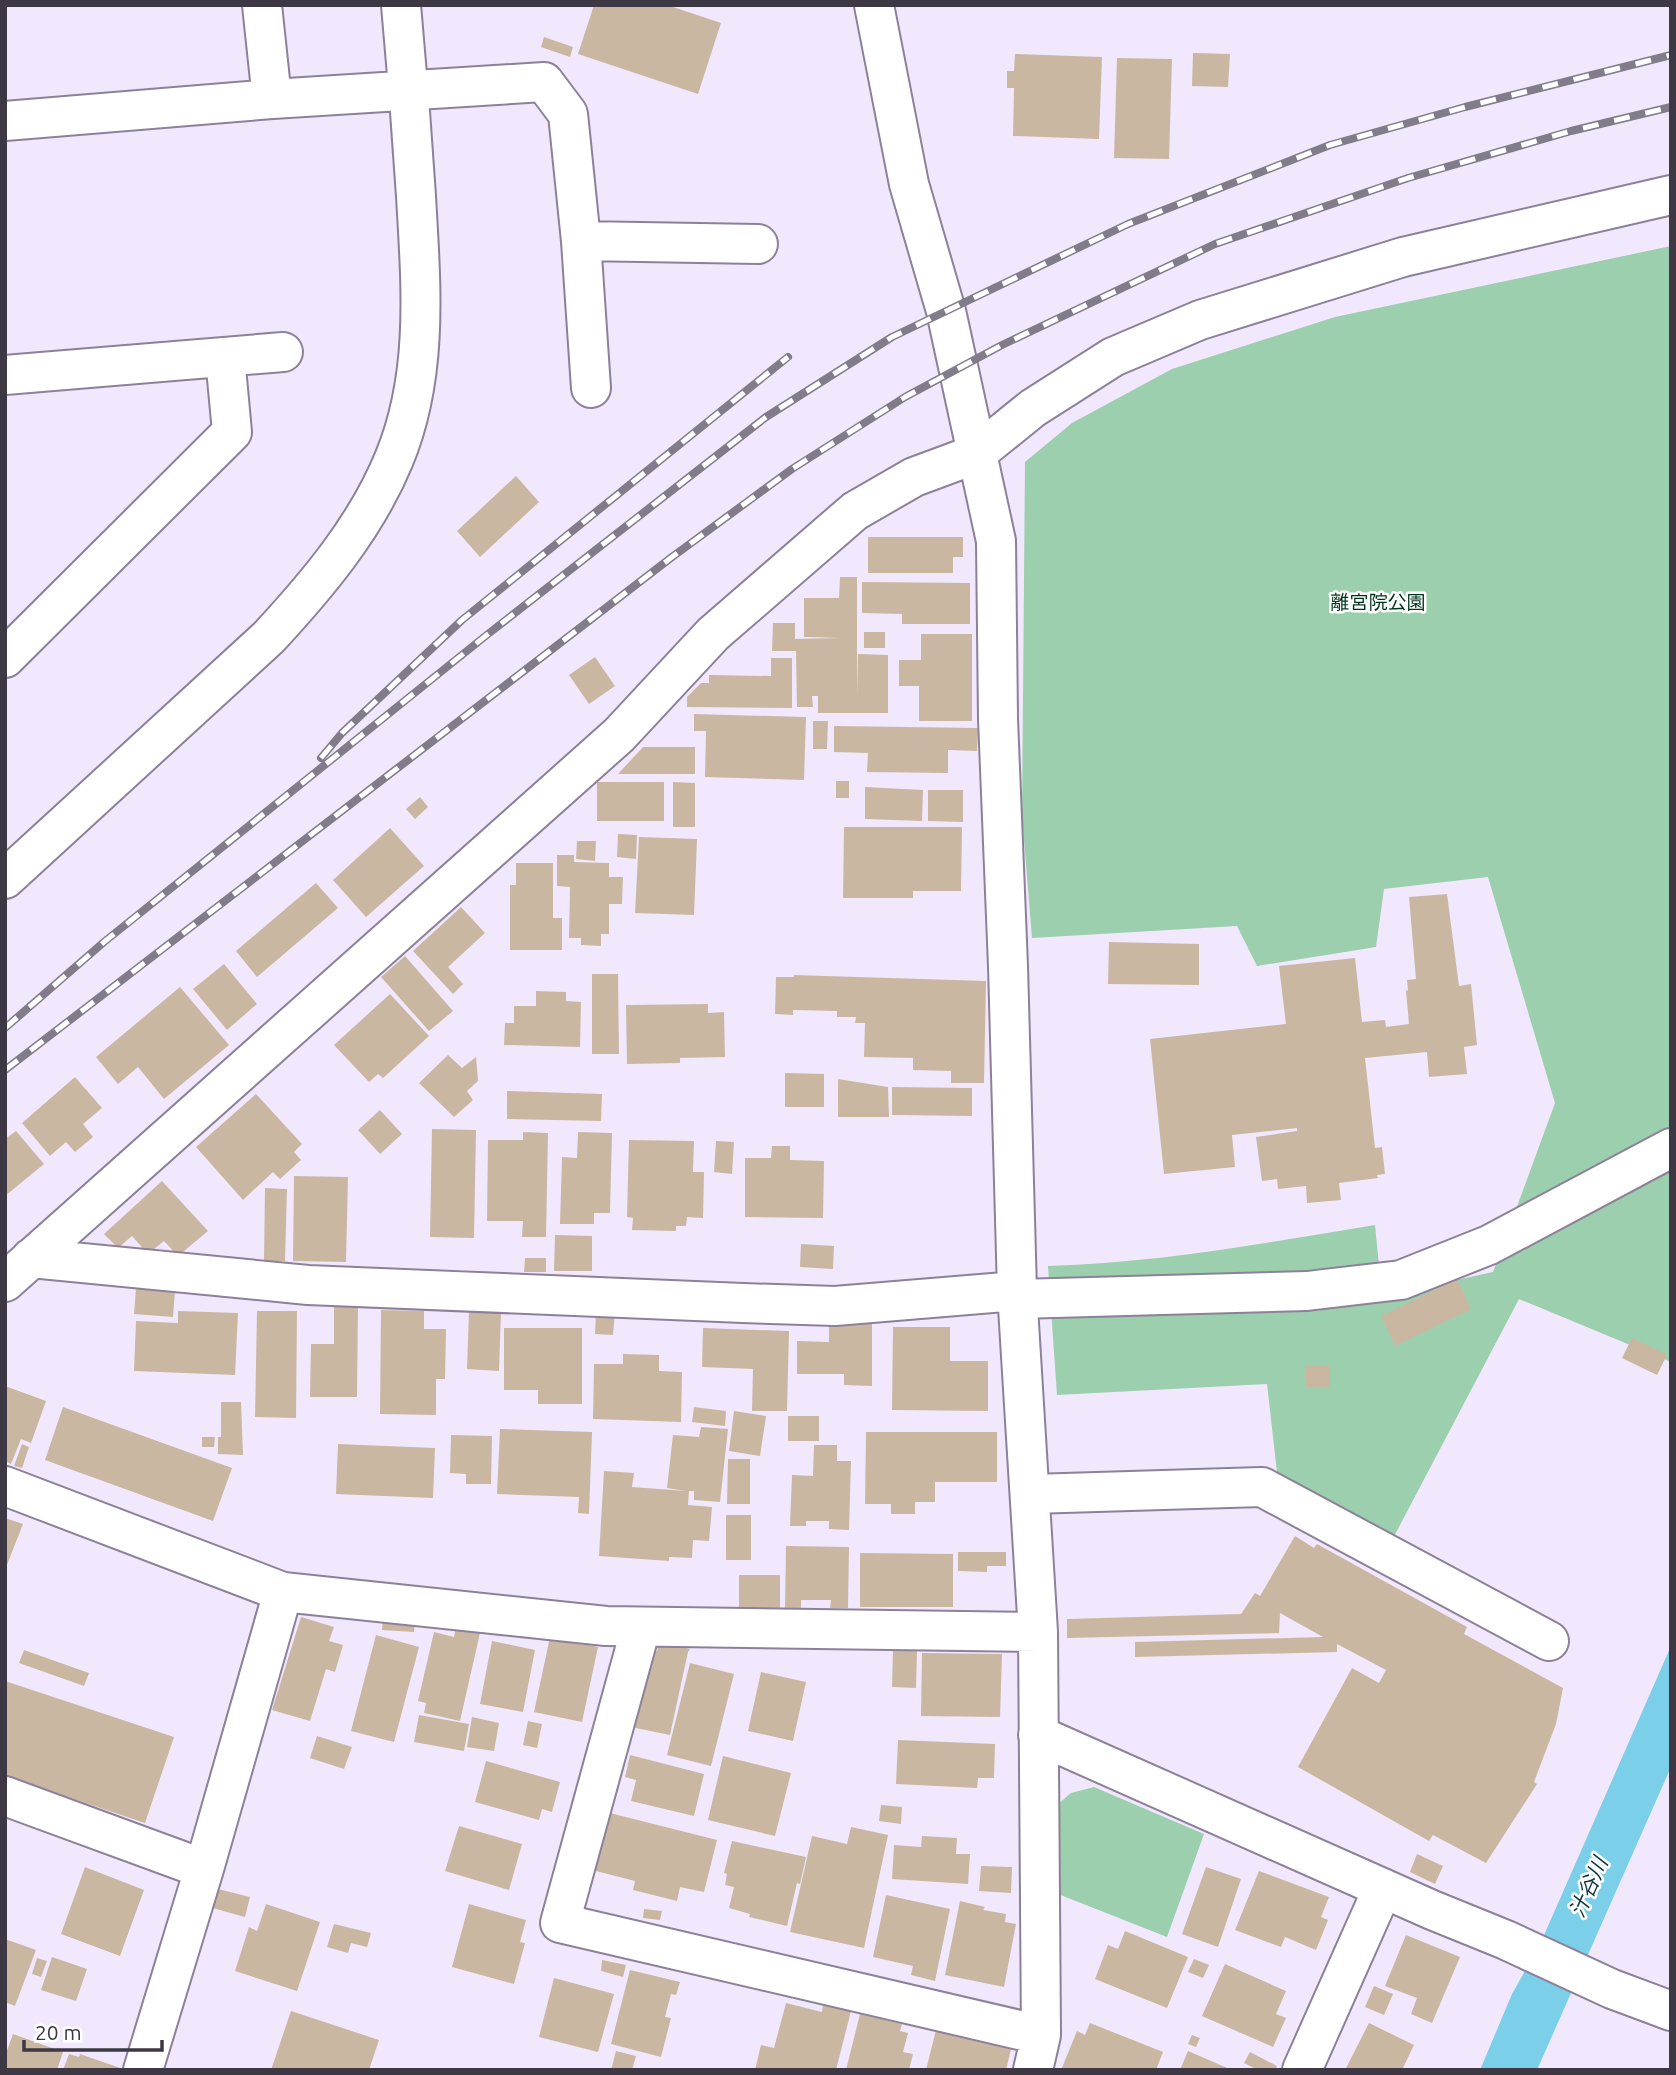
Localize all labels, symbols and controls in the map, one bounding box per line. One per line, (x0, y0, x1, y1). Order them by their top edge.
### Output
park label: 離宮院公園 (1330, 591, 1426, 613)
water label: 汁谷川 (1564, 1852, 1613, 1921)
scale bar (24, 2008, 163, 2052)
text: 20 m (35, 2020, 82, 2044)

